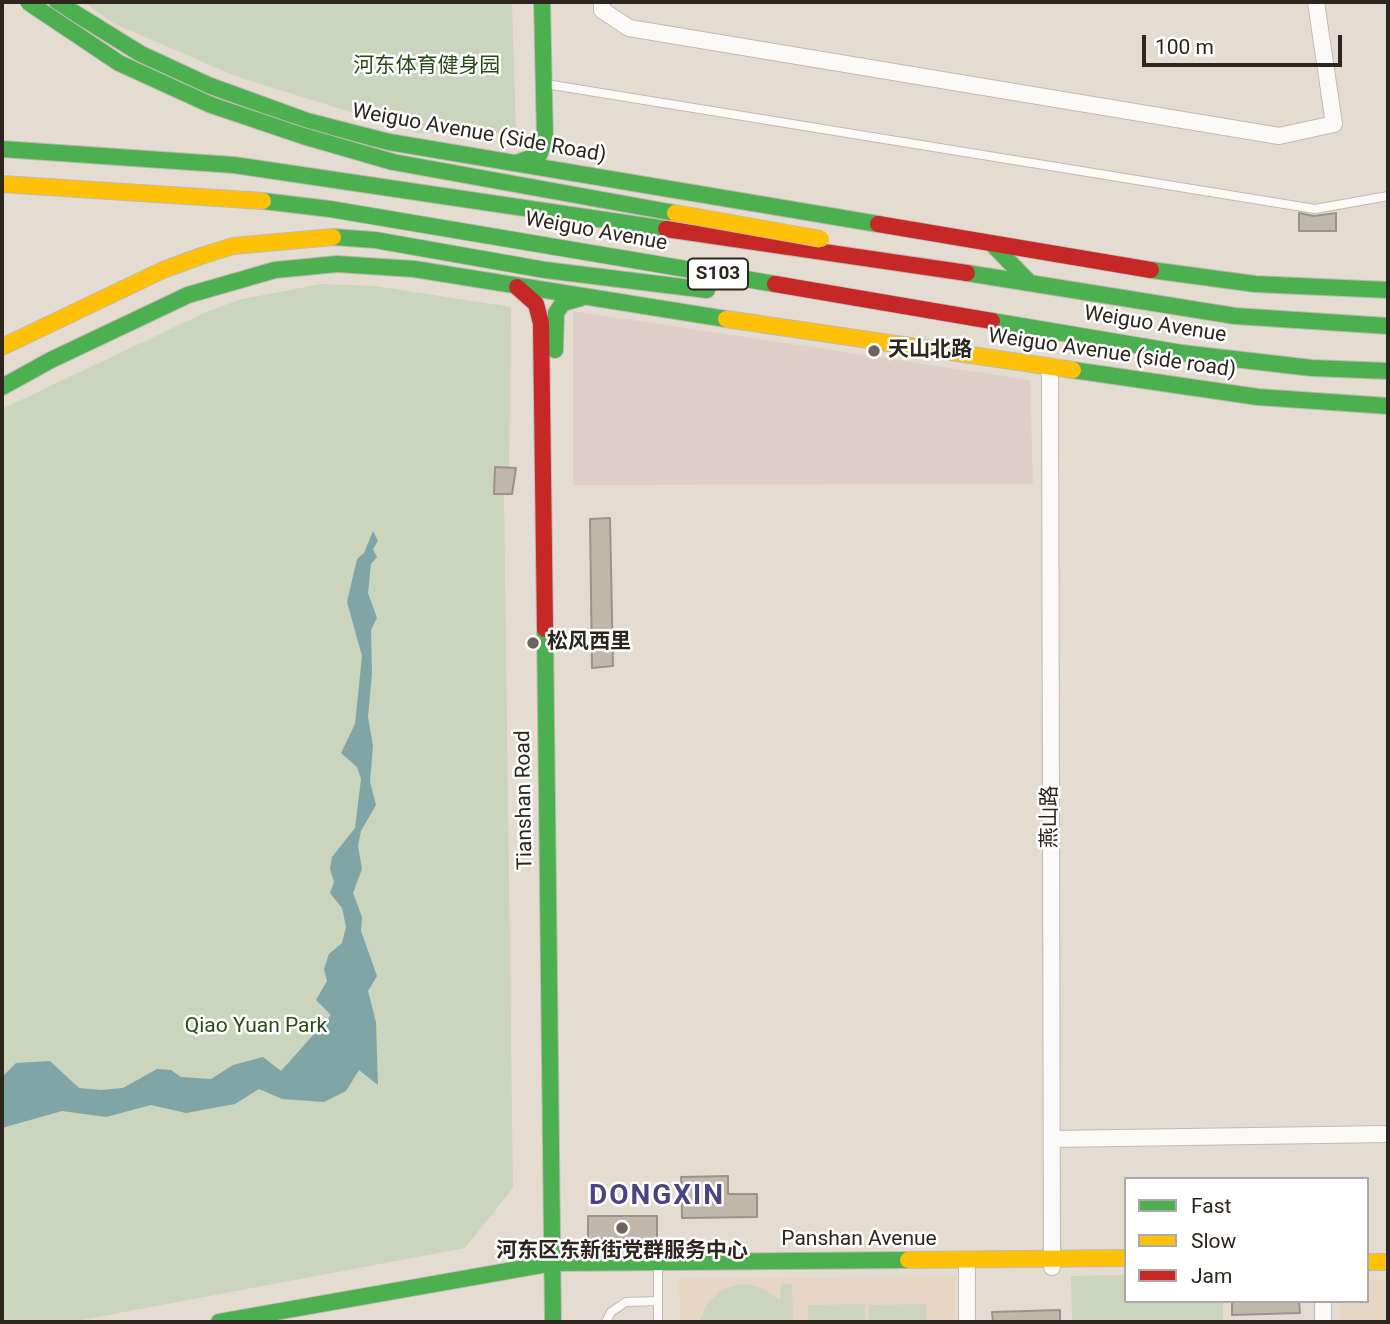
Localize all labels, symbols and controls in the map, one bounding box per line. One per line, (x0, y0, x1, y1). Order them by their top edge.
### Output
scale bar (1145, 21, 1344, 65)
text: 100 m (1155, 35, 1214, 59)
park label: 河东体育健身园 (354, 54, 500, 80)
street label: Weiguo Avenue (Side Road) (350, 99, 608, 169)
street label: Weiguo Avenue (523, 207, 669, 257)
road number: S103 (688, 258, 748, 290)
street label: Weiguo Avenue (1082, 301, 1228, 349)
street label: Weiguo Avenue (side road) (987, 324, 1237, 384)
place label: 天山北路 (888, 338, 972, 364)
marker: 天山北路 (866, 343, 882, 359)
place label: 松风西里 (547, 630, 631, 656)
marker: 松风西里 (525, 635, 541, 651)
street label: Tianshan Road (511, 730, 539, 870)
street label: 燕山路 (1038, 786, 1064, 848)
park label: Qiao Yuan Park (185, 1014, 327, 1040)
legend (1124, 1177, 1369, 1303)
district label: DONGXIN (590, 1180, 724, 1214)
text: Fast (1191, 1194, 1231, 1218)
marker: 河东区东新街党群服务中心 (614, 1220, 630, 1236)
street label: Panshan Avenue (781, 1227, 937, 1253)
text: Slow (1191, 1229, 1236, 1253)
place label: 河东区东新街党群服务中心 (496, 1239, 748, 1265)
text: Jam (1191, 1264, 1232, 1288)

